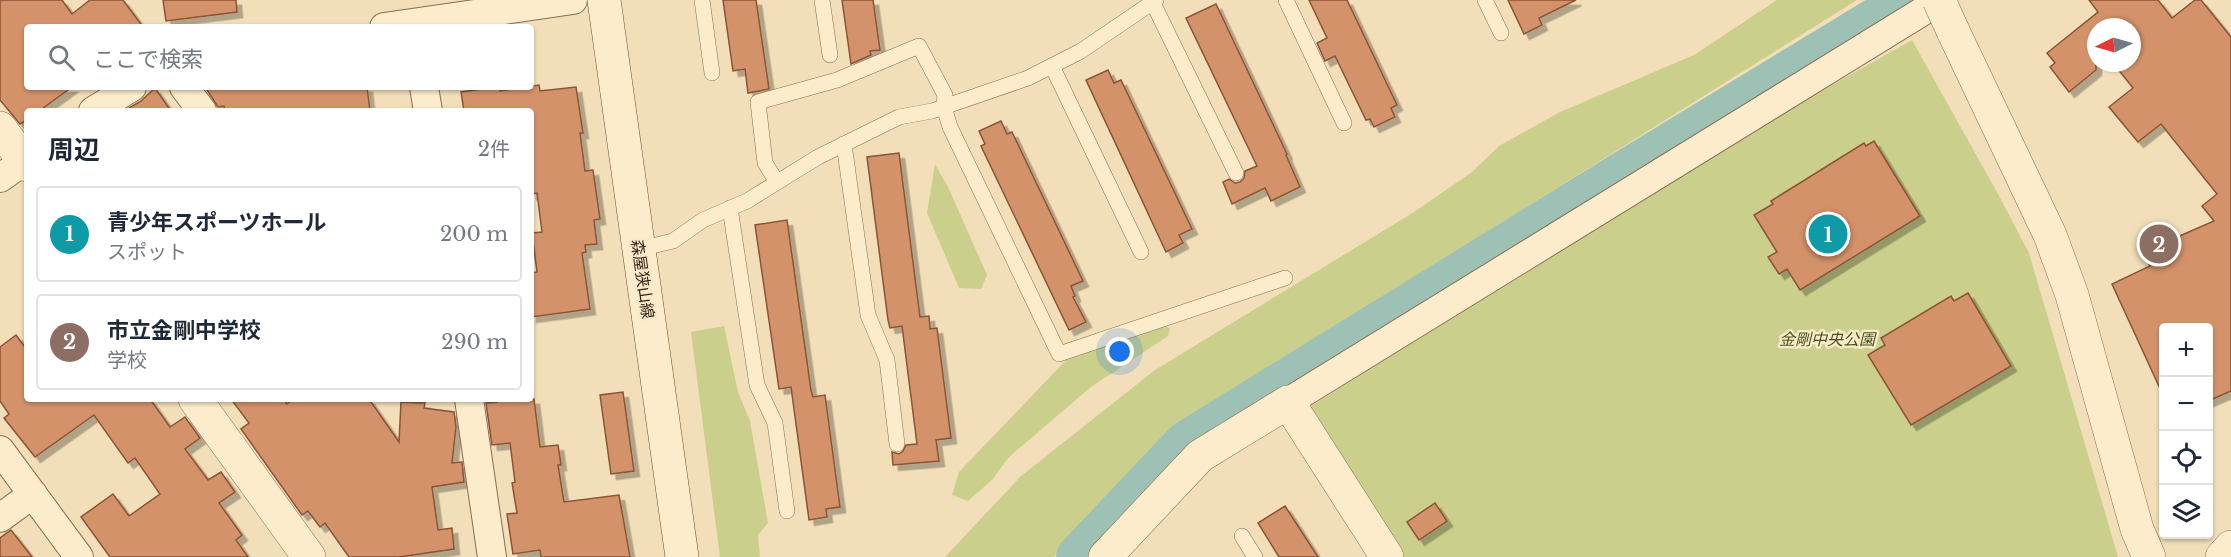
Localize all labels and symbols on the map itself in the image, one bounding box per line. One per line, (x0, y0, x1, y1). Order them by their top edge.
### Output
north arrow (2087, 18, 2141, 72)
pin: 1 (1808, 212, 1848, 256)
pin: 2 (2140, 222, 2178, 266)
street label: 森屋狭山線 (628, 238, 658, 320)
park label: 金剛中央公園 (1779, 329, 1877, 349)
your location (1105, 337, 1134, 366)

